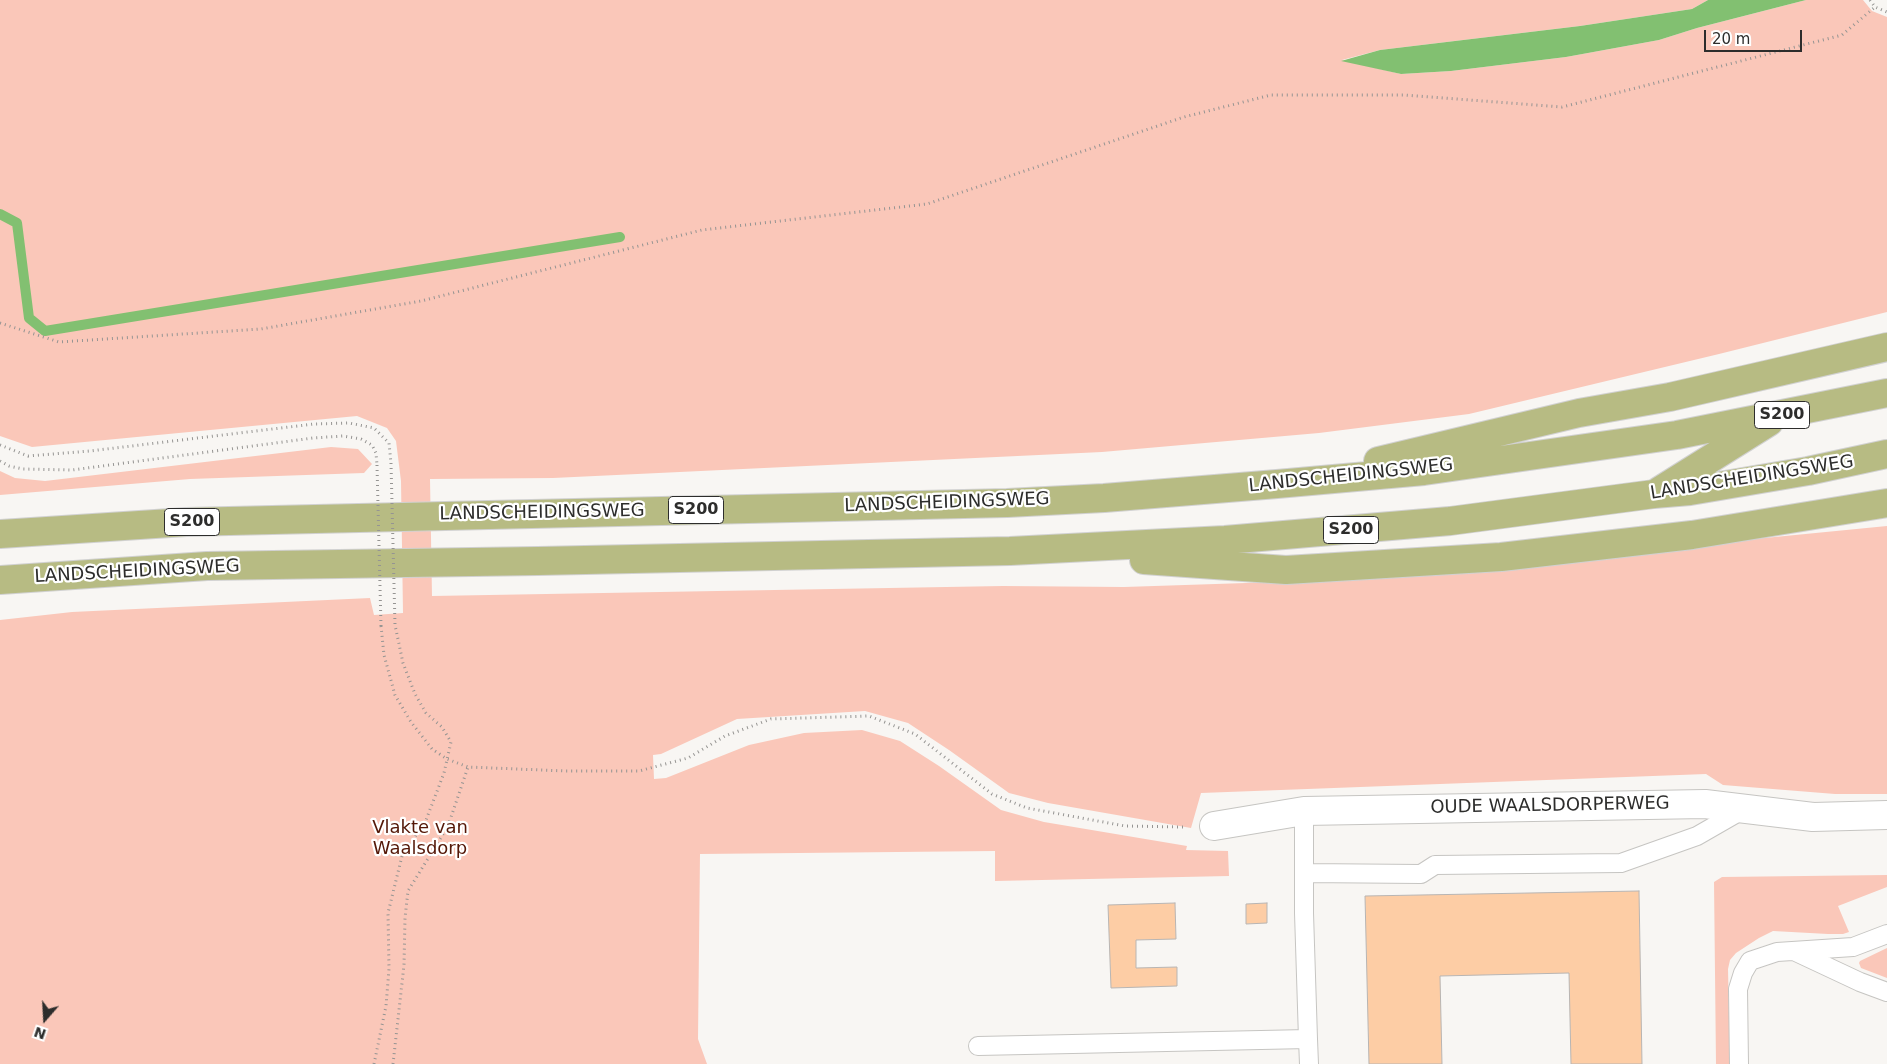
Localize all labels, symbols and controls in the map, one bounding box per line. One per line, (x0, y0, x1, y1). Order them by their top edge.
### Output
scale bar (1707, 20, 1804, 52)
text: 20 m (1712, 30, 1750, 48)
road number: S200 (1754, 402, 1810, 428)
street label: LANDSCHEIDINGSWEG (1649, 451, 1855, 505)
street label: LANDSCHEIDINGSWEG (1248, 455, 1454, 497)
street label: LANDSCHEIDINGSWEG (844, 489, 1050, 517)
road number: S200 (668, 496, 724, 524)
street label: LANDSCHEIDINGSWEG (439, 500, 645, 526)
road number: S200 (164, 508, 220, 536)
road number: S200 (1324, 516, 1378, 544)
street label: LANDSCHEIDINGSWEG (34, 556, 240, 588)
street label: OUDE WAALSDORPERWEG (1430, 793, 1670, 819)
park label: Vlakte van Waalsdorp (372, 817, 468, 860)
north arrow (20, 994, 70, 1044)
text: N (32, 1024, 48, 1043)

